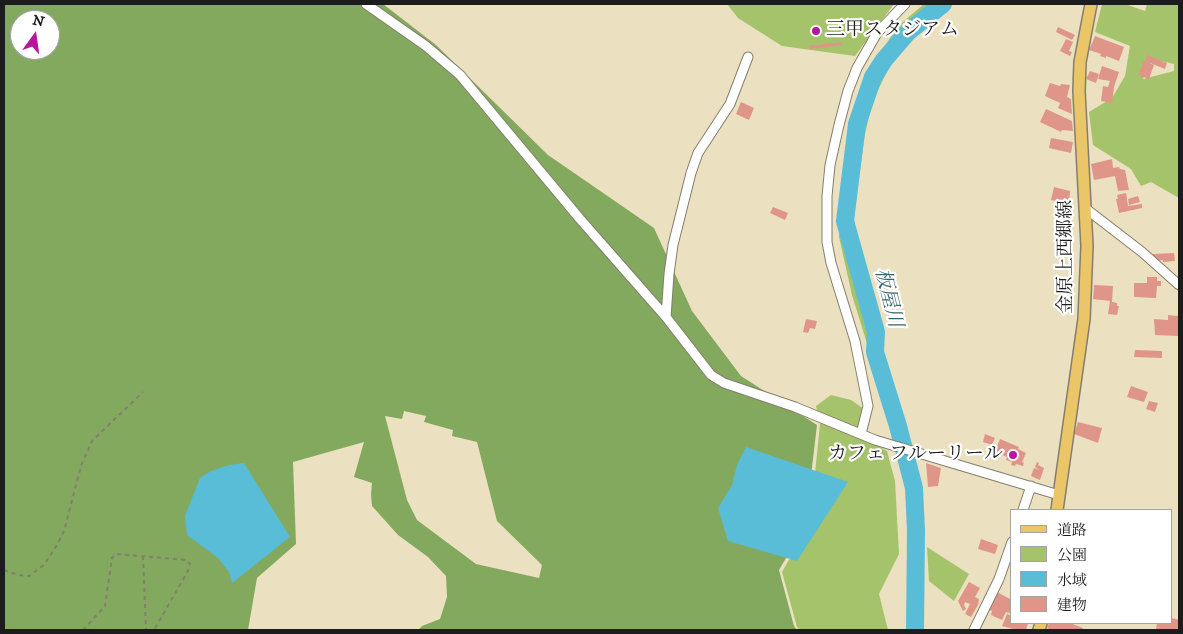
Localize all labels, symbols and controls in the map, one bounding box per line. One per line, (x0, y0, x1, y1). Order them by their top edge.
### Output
north arrow (10, 10, 60, 60)
text: N (31, 11, 46, 32)
place label: 三甲スタジアム (826, 20, 959, 42)
marker: 三甲スタジアム (810, 25, 822, 37)
street label: 金原上西郷線 (1056, 200, 1078, 314)
water label: 板屋川 (868, 266, 906, 330)
place label: カフェ フルーリール (828, 444, 1003, 466)
marker: カフェ フルーリール (1007, 449, 1019, 461)
legend (1010, 509, 1173, 624)
text: 道路 (1057, 521, 1087, 540)
text: 公園 (1057, 546, 1087, 565)
text: 水域 (1057, 571, 1087, 590)
text: 建物 (1057, 596, 1087, 615)

